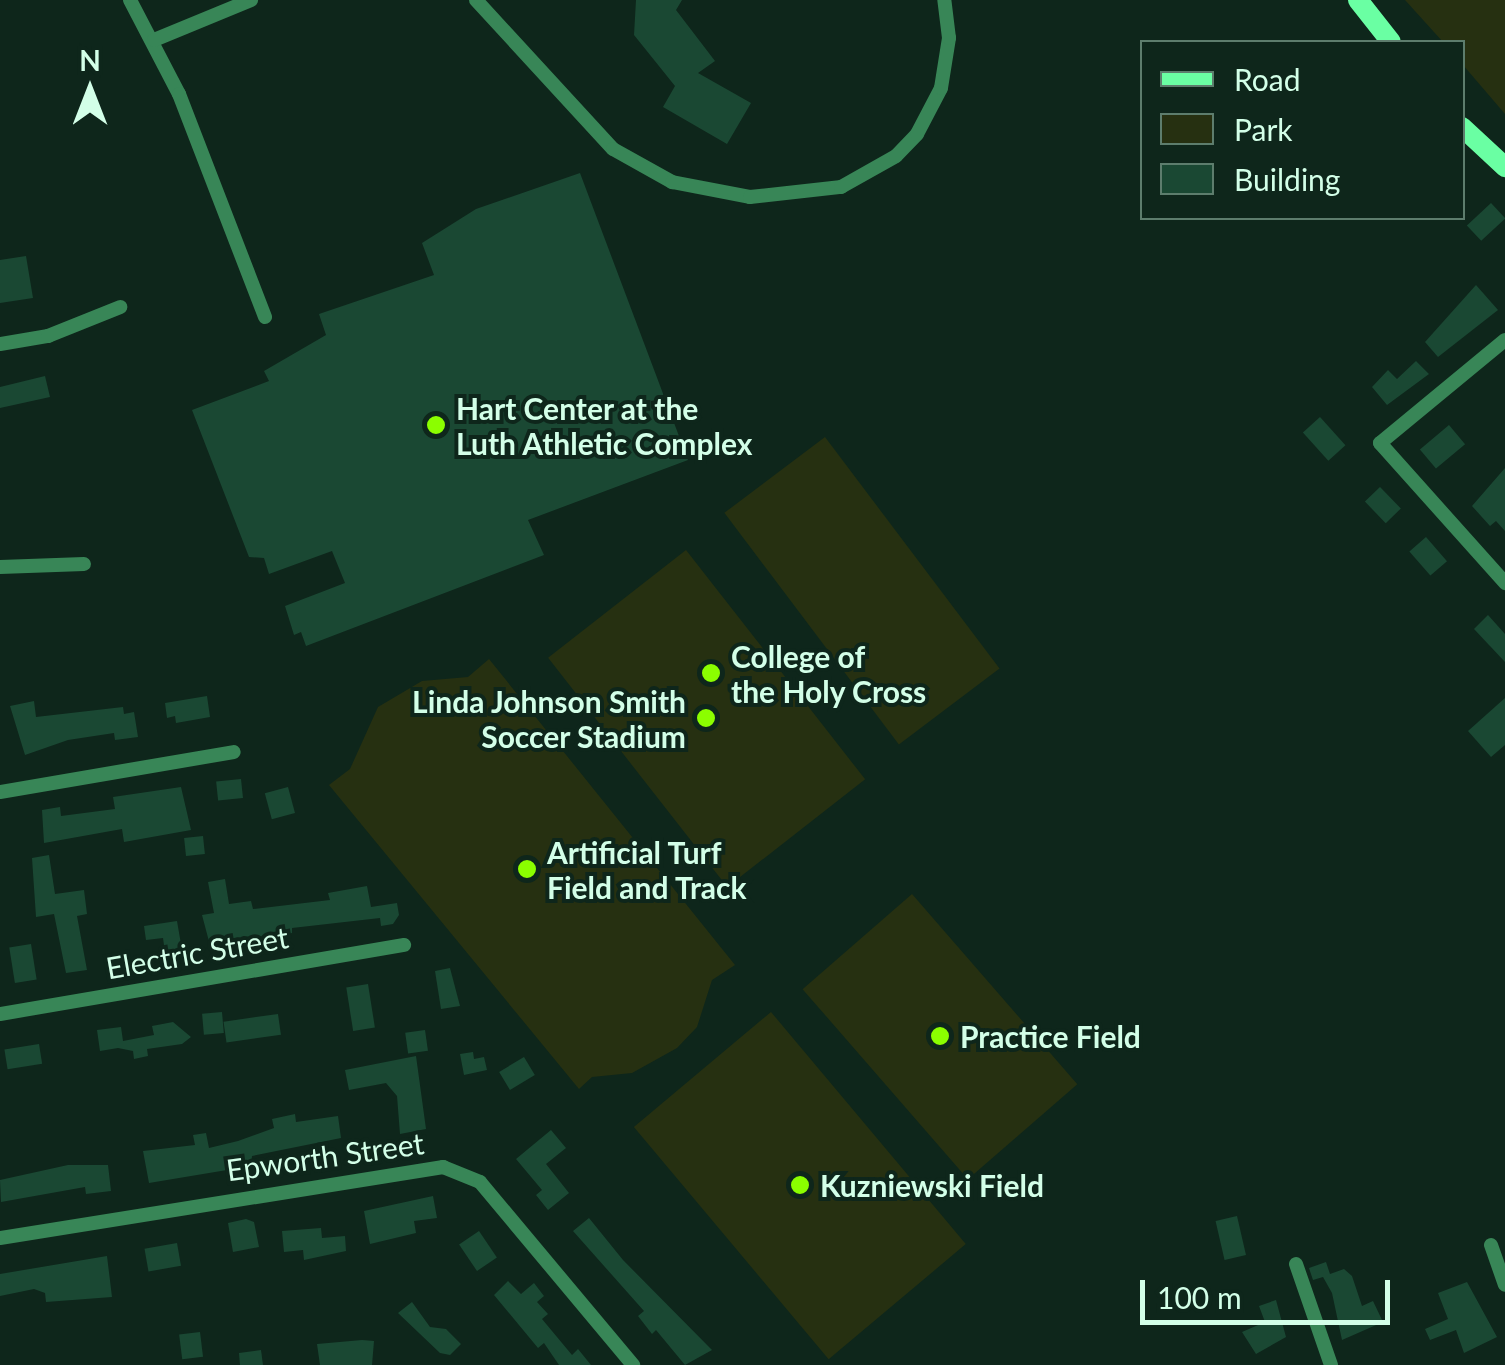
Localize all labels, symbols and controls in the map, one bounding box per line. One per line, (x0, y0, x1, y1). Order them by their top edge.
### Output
north arrow (40, 40, 140, 140)
legend (1140, 40, 1465, 220)
text: N (79, 43, 101, 77)
text: Road (1234, 61, 1301, 97)
text: Park (1234, 111, 1293, 147)
text: Building (1234, 161, 1340, 197)
place label: Hart Center at the Luth Athletic Complex (456, 390, 753, 460)
marker: Hart Center at the Luth Athletic Complex (425, 414, 447, 436)
place label: College of the Holy Cross (731, 638, 927, 708)
marker: College of the Holy Cross (700, 662, 722, 684)
place label: Linda Johnson Smith Soccer Stadium (411, 683, 686, 754)
marker: Linda Johnson Smith Soccer Stadium (695, 707, 717, 729)
place label: Artificial Turf Field and Track (547, 834, 748, 904)
marker: Artificial Turf Field and Track (516, 858, 538, 880)
street label: Electric Street (103, 918, 291, 986)
place label: Practice Field (960, 1018, 1141, 1054)
marker: Practice Field (929, 1025, 951, 1047)
street label: Epworth Street (224, 1124, 426, 1188)
place label: Kuzniewski Field (820, 1167, 1044, 1203)
marker: Kuzniewski Field (789, 1174, 811, 1196)
scale bar (1145, 1260, 1395, 1322)
text: 100 m (1157, 1279, 1242, 1315)

